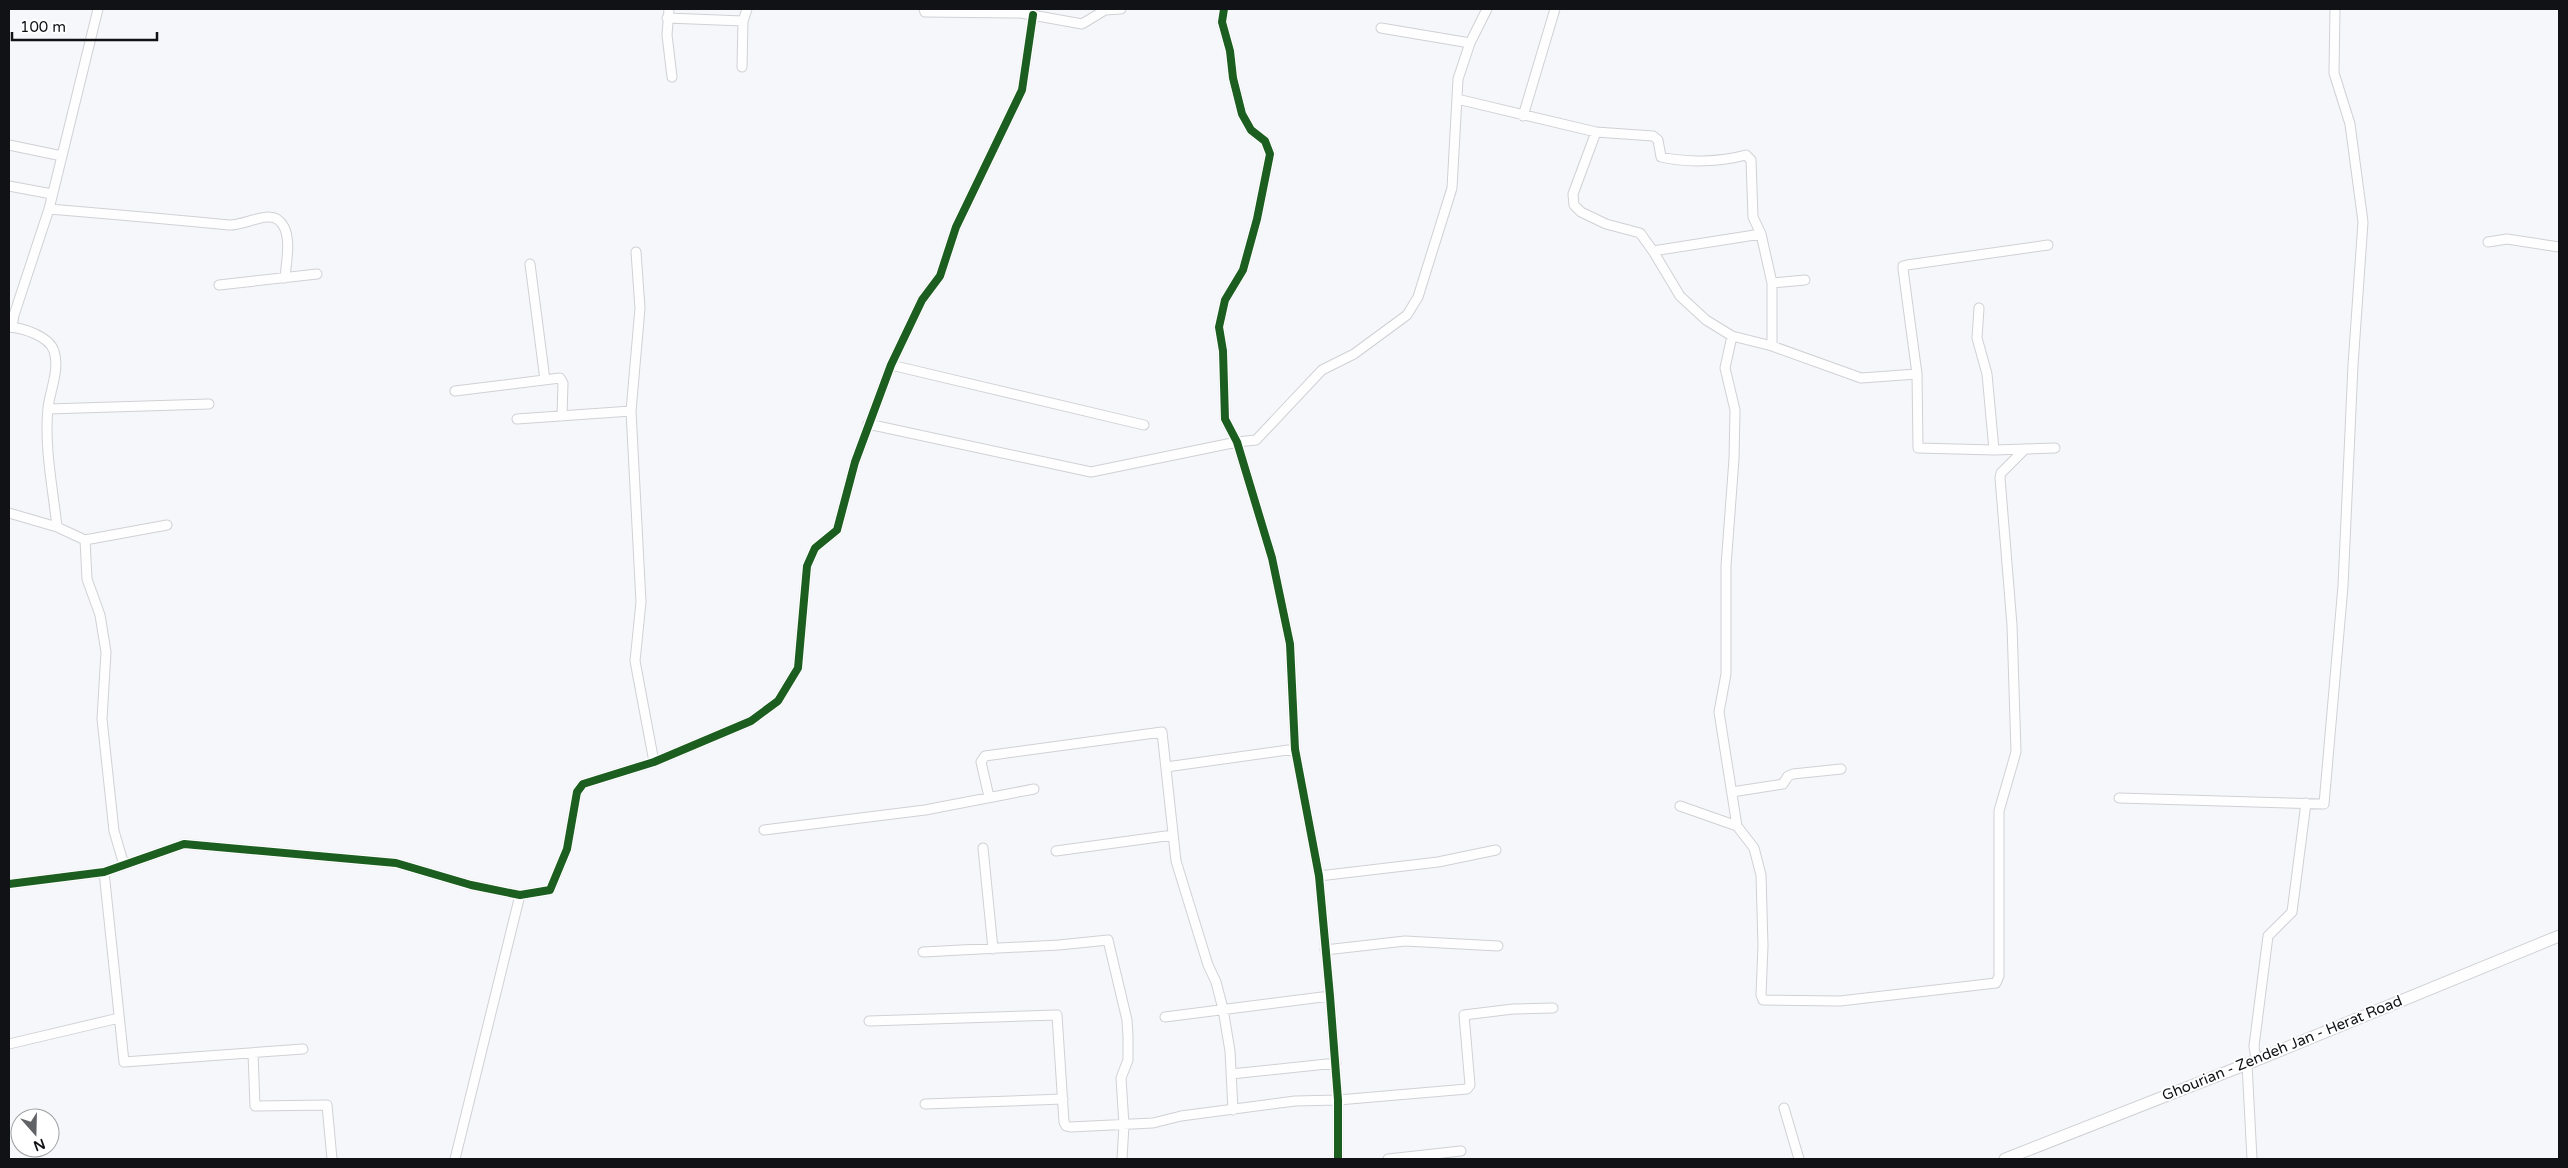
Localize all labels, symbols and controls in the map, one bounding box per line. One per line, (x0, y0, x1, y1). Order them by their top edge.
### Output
scale bar (12, 10, 158, 42)
text: 100 m (20, 18, 66, 36)
street label: Ghourian - Zendeh Jan - Herat Road (2159, 991, 2405, 1105)
north arrow (10, 1108, 60, 1158)
text: N (31, 1135, 47, 1155)

